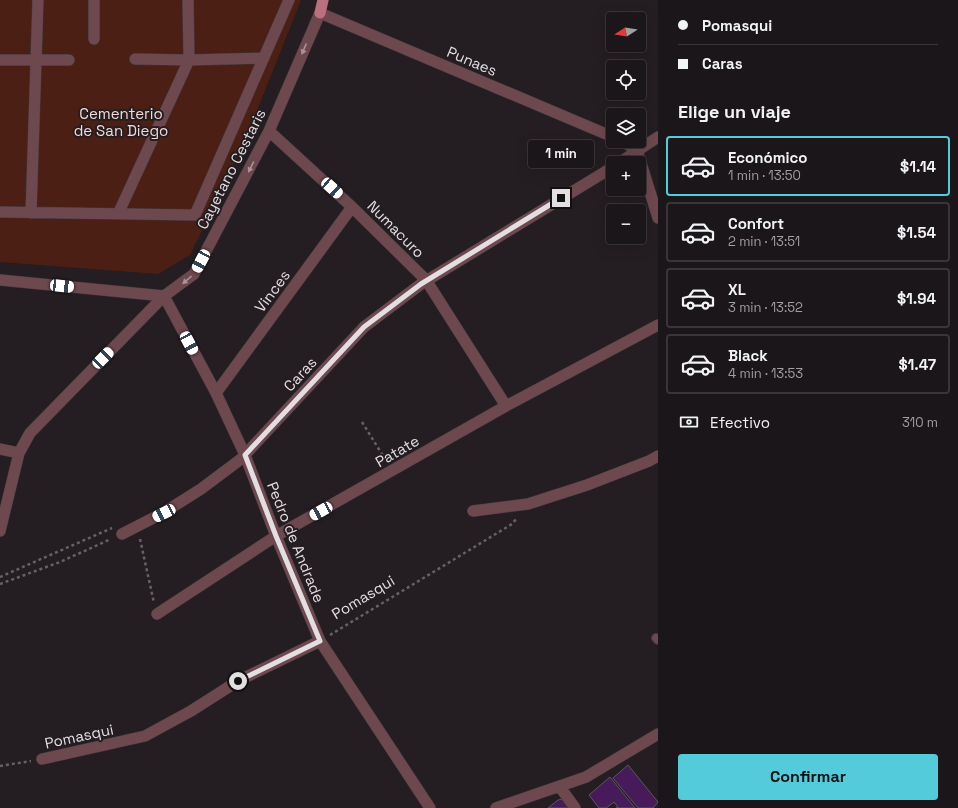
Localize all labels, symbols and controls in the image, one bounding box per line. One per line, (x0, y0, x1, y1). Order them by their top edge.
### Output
north arrow (606, 12, 646, 52)
map controls (606, 12, 646, 244)
text: Pomasqui (702, 16, 772, 35)
street label: Punaes (444, 42, 500, 80)
one-way arrow (301, 43, 307, 54)
text: Caras (702, 54, 743, 73)
button: locate (606, 60, 646, 100)
text: Elige un viaje (678, 100, 791, 123)
park label: Cementerio de San Diego (74, 104, 168, 140)
street label: Cayetano Cestaris (192, 106, 270, 232)
button: layers (606, 108, 646, 148)
callout: 1 min (528, 140, 594, 168)
text: 1 min (545, 145, 577, 162)
icon: car (680, 148, 716, 184)
text: Económico (728, 148, 807, 167)
button: + (606, 156, 646, 196)
text: $1.14 (900, 157, 936, 176)
one-way arrow (248, 161, 254, 173)
text: 1 min · 13:50 (728, 167, 801, 184)
car (319, 176, 345, 200)
route end (552, 189, 570, 207)
street label: Numacuro (363, 196, 429, 262)
button: − (606, 204, 646, 244)
icon: car (680, 214, 716, 250)
text: Confort (728, 214, 784, 233)
text: $1.54 (897, 223, 936, 242)
text: 2 min · 13:51 (728, 233, 800, 250)
car (190, 248, 212, 274)
street label: Vinces (250, 266, 294, 316)
one-way arrow (182, 276, 193, 285)
car (49, 279, 75, 293)
icon: car (680, 280, 716, 316)
text: XL (728, 280, 746, 299)
text: $1.94 (897, 289, 936, 308)
text: 3 min · 13:52 (728, 299, 803, 316)
car (178, 330, 200, 356)
car (90, 345, 116, 371)
icon: car (680, 346, 716, 382)
text: Black (728, 346, 768, 365)
street label: Caras (279, 353, 321, 395)
text: $1.47 (898, 355, 936, 374)
text: 4 min · 13:53 (728, 365, 803, 382)
icon: cash (678, 411, 700, 433)
text: Efectivo (710, 413, 770, 432)
text: 310 m (902, 414, 938, 431)
street label: Patate (372, 431, 422, 471)
street label: Pedro de Andrade (263, 479, 329, 605)
car (308, 500, 334, 522)
car (151, 502, 177, 524)
street label: Pomasqui (328, 571, 398, 623)
route start (229, 672, 247, 690)
street label: Pomasqui (43, 719, 115, 753)
button: Confirmar (678, 754, 938, 800)

